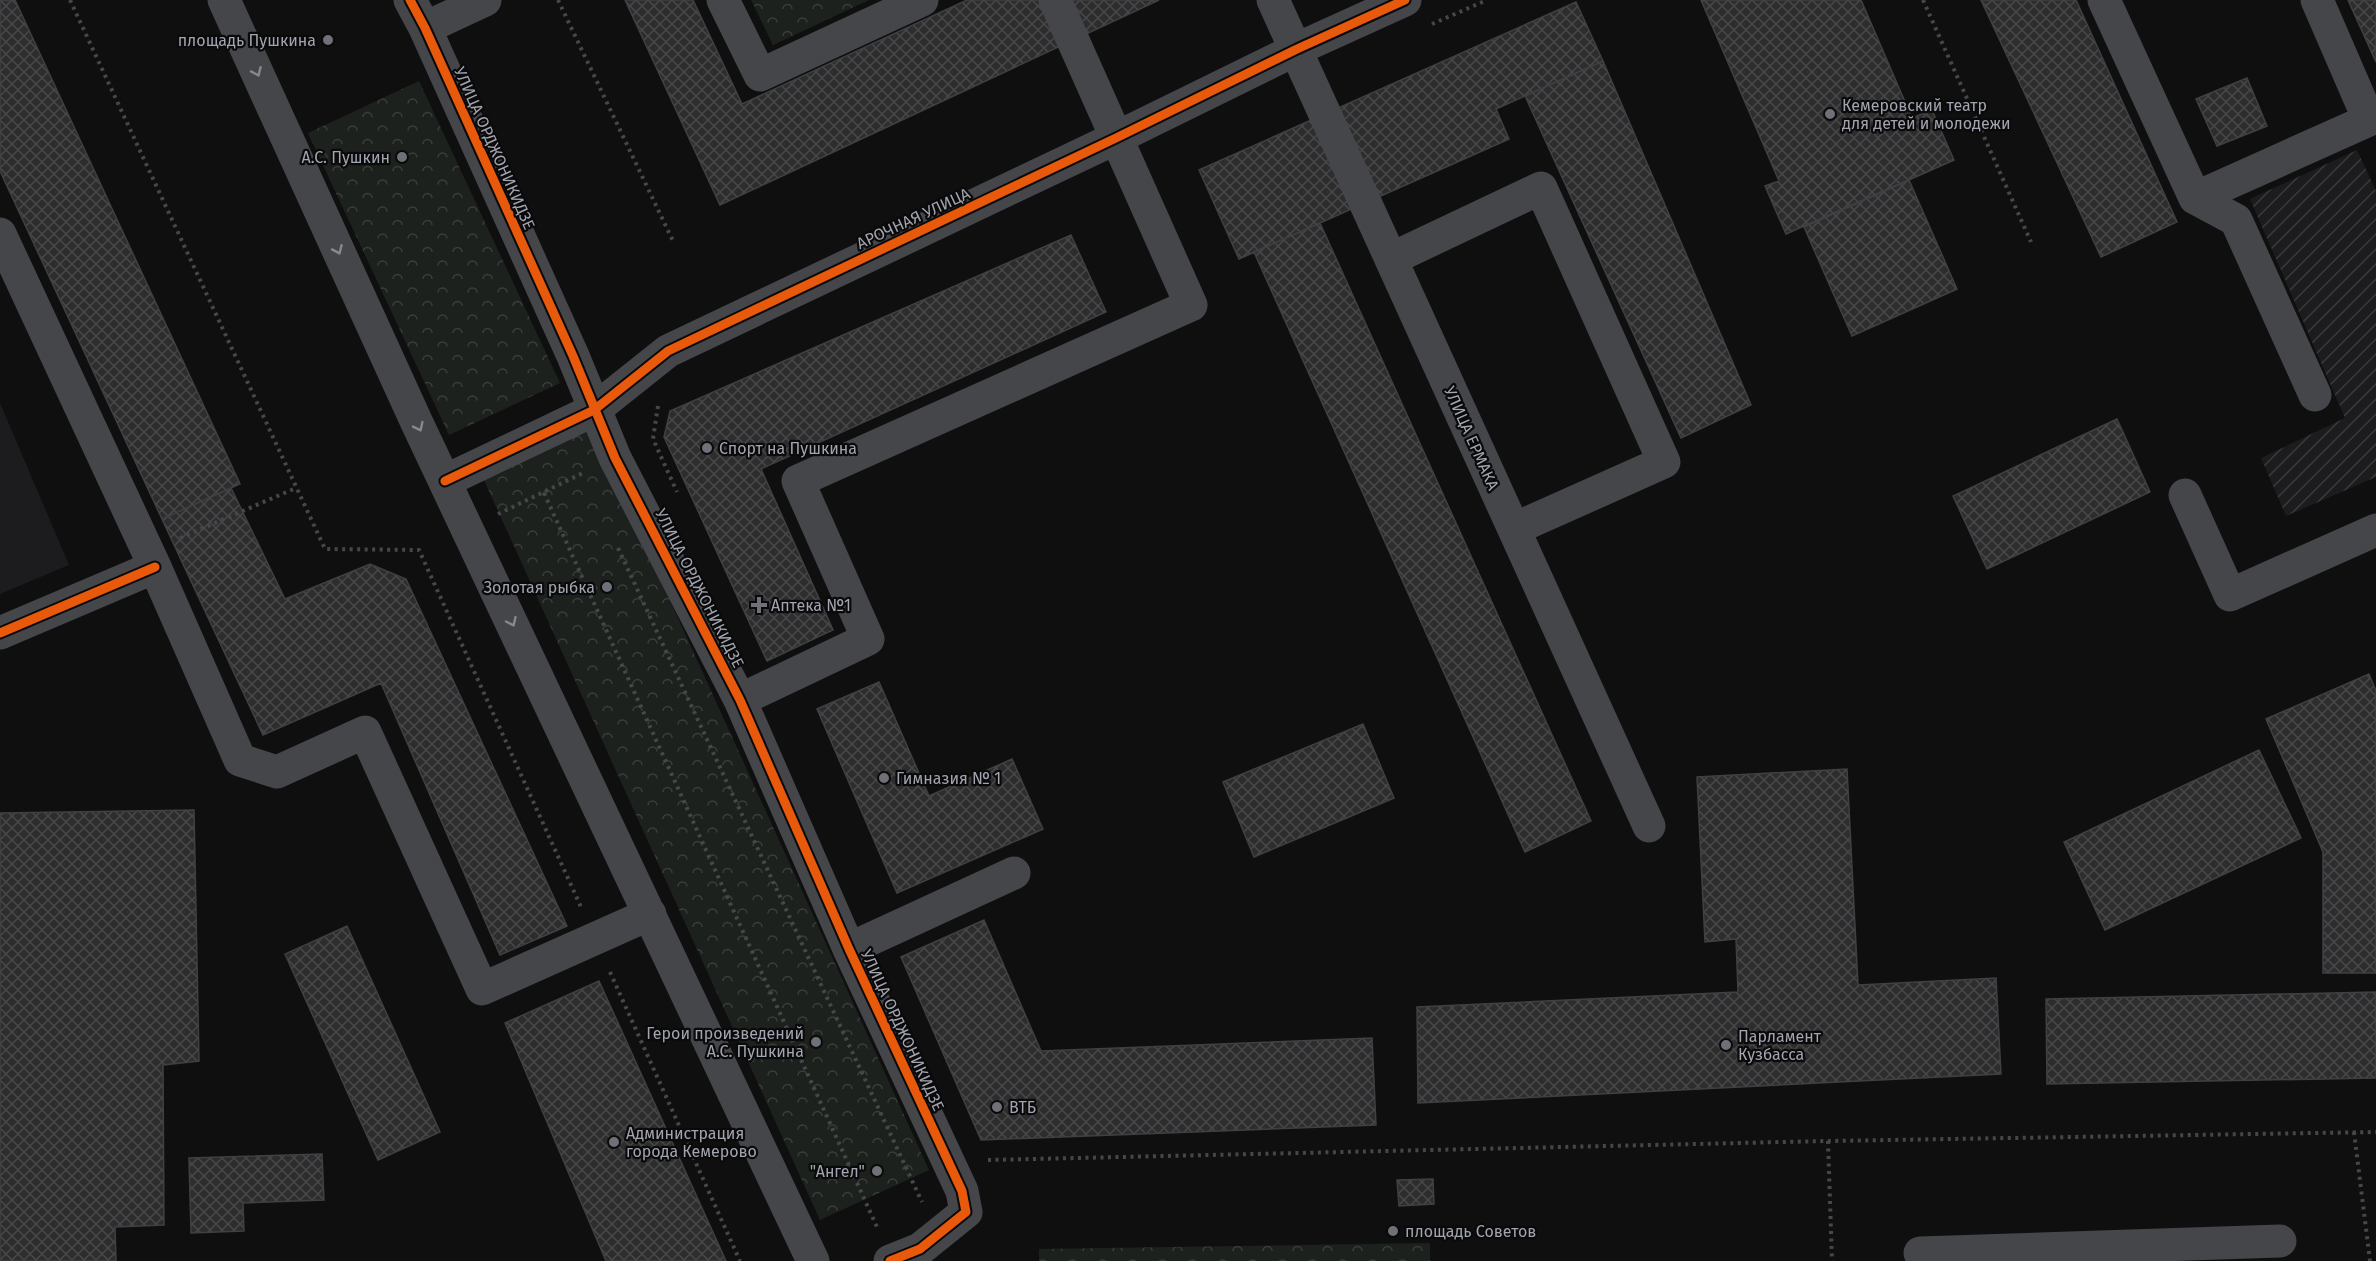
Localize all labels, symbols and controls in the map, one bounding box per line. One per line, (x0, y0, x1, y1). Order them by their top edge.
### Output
place label: площадь Пушкина (178, 31, 316, 50)
marker: площадь Пушкина (321, 33, 335, 47)
street label: УЛИЦА ОРДЖОНИКИДЗЕ (450, 64, 539, 232)
one-way arrow (250, 66, 262, 77)
place label: Кемеровский театр для детей и молодежи (1842, 96, 2011, 133)
marker: Кемеровский театр для детей и молодежи (1823, 107, 1837, 121)
place label: А.С. Пушкин (301, 148, 390, 167)
marker: А.С. Пушкин (395, 150, 409, 164)
street label: АРОЧНАЯ УЛИЦА (854, 184, 974, 253)
one-way arrow (331, 243, 343, 254)
street label: УЛИЦА ЕРМАКА (1440, 383, 1503, 494)
one-way arrow (411, 421, 423, 432)
place label: Спорт на Пушкина (719, 439, 857, 458)
marker: Спорт на Пушкина (700, 441, 714, 455)
street label: УЛИЦА ОРДЖОНИКИДЗЕ (651, 506, 748, 671)
place label: Золотая рыбка (484, 578, 595, 597)
marker: Золотая рыбка (600, 580, 614, 594)
place label: Аптека №1 (771, 596, 851, 615)
marker: Аптека №1 (752, 598, 766, 612)
one-way arrow (505, 616, 517, 627)
place label: Гимназия № 1 (896, 769, 1001, 788)
marker: Гимназия № 1 (877, 771, 891, 785)
street label: УЛИЦА ОРДЖОНИКИДЗЕ (857, 946, 948, 1114)
place label: Герои произведений А.С. Пушкина (646, 1024, 804, 1061)
place label: Парламент Кузбасса (1738, 1027, 1822, 1064)
marker: Герои произведений А.С. Пушкина (809, 1035, 823, 1049)
marker: Парламент Кузбасса (1719, 1038, 1733, 1052)
place label: ВТБ (1009, 1098, 1036, 1117)
marker: ВТБ (990, 1100, 1004, 1114)
place label: Администрация города Кемерово (626, 1124, 757, 1161)
marker: Администрация города Кемерово (607, 1135, 621, 1149)
place label: "Ангел" (810, 1162, 865, 1181)
marker: "Ангел" (870, 1164, 884, 1178)
place label: площадь Советов (1405, 1222, 1536, 1241)
marker: площадь Советов (1386, 1224, 1400, 1238)

